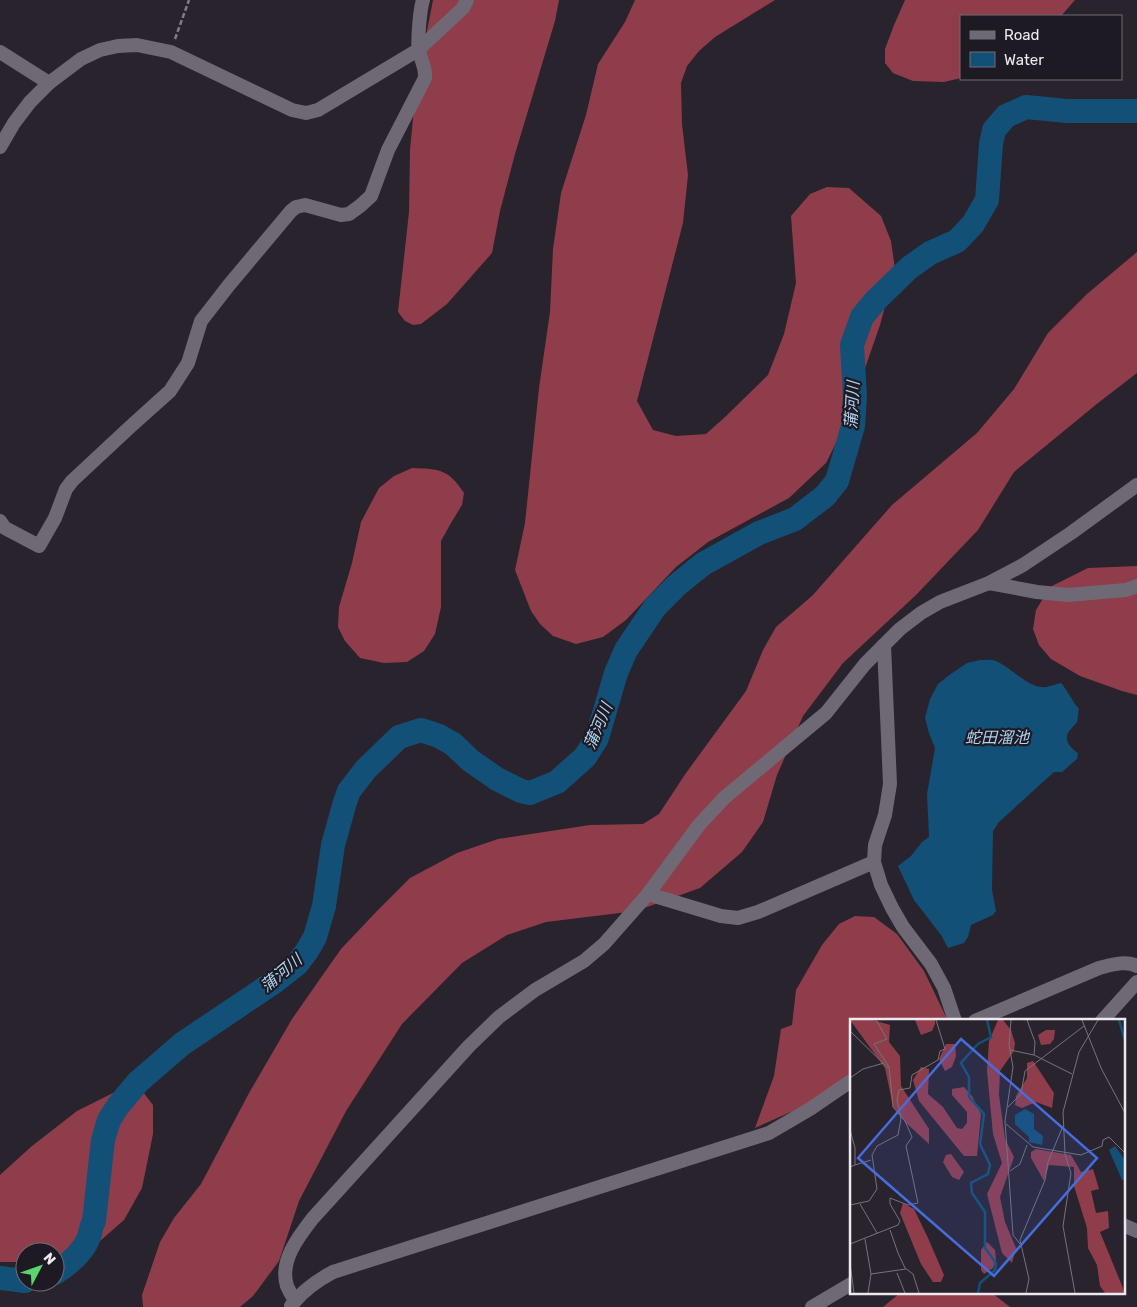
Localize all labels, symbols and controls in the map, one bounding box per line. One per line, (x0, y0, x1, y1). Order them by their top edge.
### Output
legend (960, 15, 1122, 80)
text: Road (1004, 26, 1040, 44)
text: Water (1004, 51, 1044, 69)
water label: 蒲河川 (841, 379, 863, 429)
water label: 蒲河川 (580, 698, 617, 752)
water label: 蛇田溜池 (965, 728, 1031, 747)
water label: 蒲河川 (257, 949, 307, 996)
inset map (850, 1019, 1124, 1294)
north arrow (15, 1242, 65, 1292)
text: N (40, 1249, 59, 1268)

